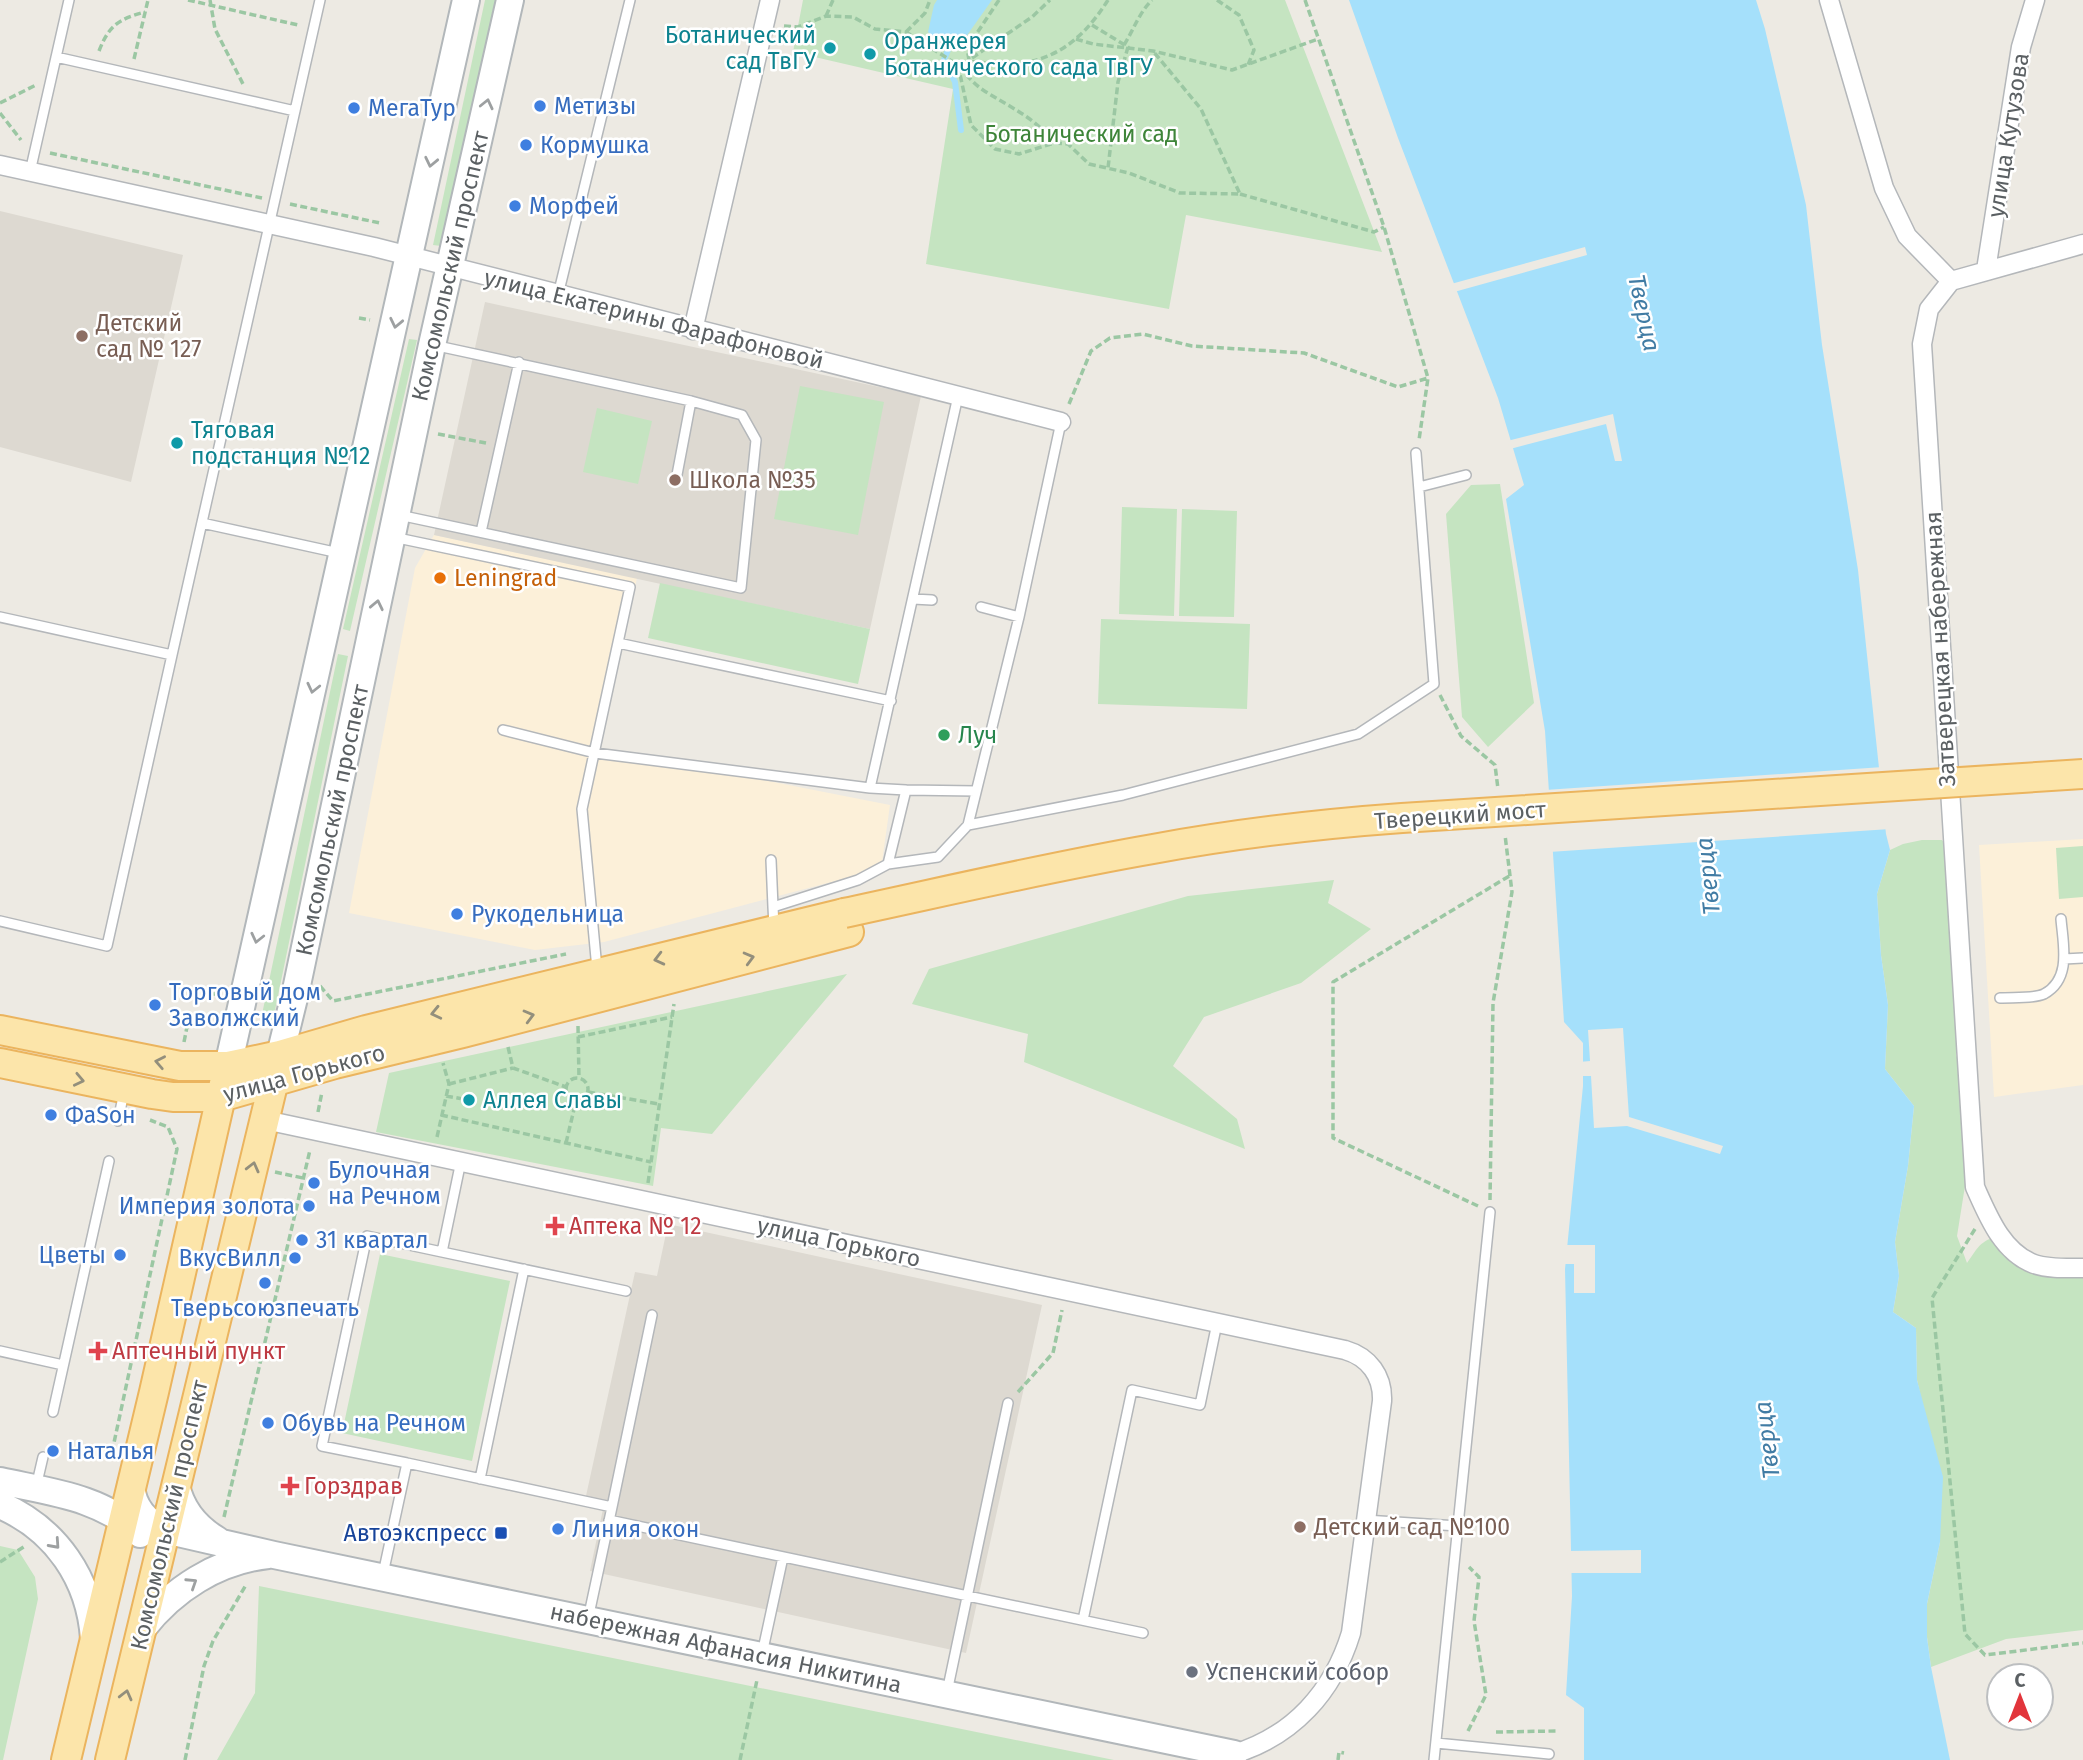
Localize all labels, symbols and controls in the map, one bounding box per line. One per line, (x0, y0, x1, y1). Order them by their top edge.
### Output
place label: Ботанический сад ТвГУ (665, 21, 817, 75)
place label: Оранжерея Ботанического сада ТвГУ (884, 27, 1153, 81)
marker: Ботанический сад ТвГУ (822, 40, 838, 56)
marker: Оранжерея Ботанического сада ТвГУ (862, 46, 878, 62)
street label: улица Кутузова (1981, 51, 2035, 219)
place label: Метизы (554, 92, 636, 120)
place label: МегаТур (368, 94, 456, 122)
one-way arrow (479, 98, 493, 110)
marker: Метизы (532, 98, 548, 114)
marker: МегаТур (346, 100, 362, 116)
park label: Ботанический сад (984, 120, 1178, 148)
street label: Комсомольский проспект (405, 128, 495, 404)
place label: Кормушка (540, 131, 649, 159)
marker: Кормушка (518, 137, 534, 153)
one-way arrow (424, 156, 439, 168)
place label: Морфей (529, 192, 619, 220)
marker: Морфей (507, 198, 523, 214)
street label: улица Екатерины Фарафоновой (481, 263, 827, 375)
water label: Тверца (1622, 272, 1666, 354)
place label: Детский сад № 127 (95, 309, 201, 363)
one-way arrow (389, 317, 404, 329)
marker: Детский сад № 127 (74, 328, 90, 344)
place label: Тяговая подстанция №12 (191, 416, 370, 470)
marker: Тяговая подстанция №12 (169, 435, 185, 451)
place label: Школа №35 (689, 466, 816, 494)
marker: Школа №35 (667, 472, 683, 488)
street label: Затверецкая набережная (1919, 511, 1961, 787)
place label: Leningrad (454, 564, 557, 592)
marker: Leningrad (432, 570, 448, 586)
one-way arrow (369, 599, 383, 611)
street label: Комсомольский проспект (290, 681, 375, 958)
one-way arrow (307, 682, 322, 694)
place label: Луч (958, 721, 997, 749)
marker: Луч (936, 727, 952, 743)
street label: Тверецкий мост (1373, 795, 1547, 835)
water label: Тверца (1690, 836, 1726, 916)
place label: Рукодельница (471, 900, 624, 928)
marker: Рукодельница (449, 906, 465, 922)
one-way arrow (251, 932, 266, 944)
one-way arrow (653, 951, 665, 965)
one-way arrow (743, 952, 755, 966)
place label: Торговый дом Заволжский (169, 978, 321, 1032)
marker: Торговый дом Заволжский (147, 997, 163, 1013)
one-way arrow (430, 1005, 442, 1019)
one-way arrow (523, 1010, 535, 1024)
street label: улица Горького (220, 1038, 388, 1108)
one-way arrow (155, 1055, 167, 1070)
one-way arrow (73, 1072, 85, 1086)
place label: Аллея Славы (483, 1086, 622, 1114)
marker: Аллея Славы (461, 1092, 477, 1108)
place label: ФаSон (65, 1101, 136, 1129)
marker: ФаSон (43, 1107, 59, 1123)
place label: Булочная на Речном (328, 1156, 441, 1210)
one-way arrow (245, 1161, 259, 1173)
marker: Булочная на Речном (306, 1175, 322, 1191)
place label: Империя золота (119, 1192, 295, 1220)
marker: Империя золота (301, 1198, 317, 1214)
street label: улица Горького (755, 1211, 923, 1273)
place label: Аптека № 12 (569, 1212, 702, 1240)
marker: Аптека № 12 (547, 1218, 563, 1234)
place label: 31 квартал (316, 1226, 428, 1254)
marker: 31 квартал (294, 1232, 310, 1248)
place label: Цветы (39, 1241, 106, 1269)
place label: ВкусВилл (179, 1244, 281, 1272)
marker: Цветы (112, 1247, 128, 1263)
marker: ВкусВилл (287, 1250, 303, 1266)
marker: Тверьсоюзпечать (257, 1275, 273, 1291)
place label: Тверьсоюзпечать (171, 1294, 359, 1322)
place label: Аптечный пункт (112, 1337, 286, 1365)
marker: Аптечный пункт (90, 1343, 106, 1359)
street label: Комсомольский проспект (124, 1377, 214, 1653)
water label: Тверца (1748, 1400, 1786, 1480)
place label: Обувь на Речном (282, 1409, 466, 1437)
marker: Обувь на Речном (260, 1415, 276, 1431)
place label: Наталья (67, 1437, 154, 1465)
marker: Наталья (45, 1443, 61, 1459)
place label: Горздрав (304, 1472, 403, 1500)
marker: Горздрав (282, 1478, 298, 1494)
place label: Детский сад №100 (1313, 1513, 1510, 1541)
place label: Линия окон (572, 1515, 699, 1543)
place label: Автоэкспресс (344, 1519, 487, 1547)
marker: Детский сад №100 (1292, 1519, 1308, 1535)
marker: Линия окон (550, 1521, 566, 1537)
marker: Автоэкспресс (493, 1525, 509, 1541)
one-way arrow (47, 1536, 59, 1549)
one-way arrow (184, 1579, 197, 1592)
street label: набережная Афанасия Никитина (548, 1597, 904, 1699)
place label: Успенский собор (1206, 1658, 1389, 1686)
north arrow (1985, 1662, 2055, 1732)
marker: Успенский собор (1184, 1664, 1200, 1680)
text: С (2015, 1669, 2026, 1692)
one-way arrow (118, 1689, 132, 1701)

